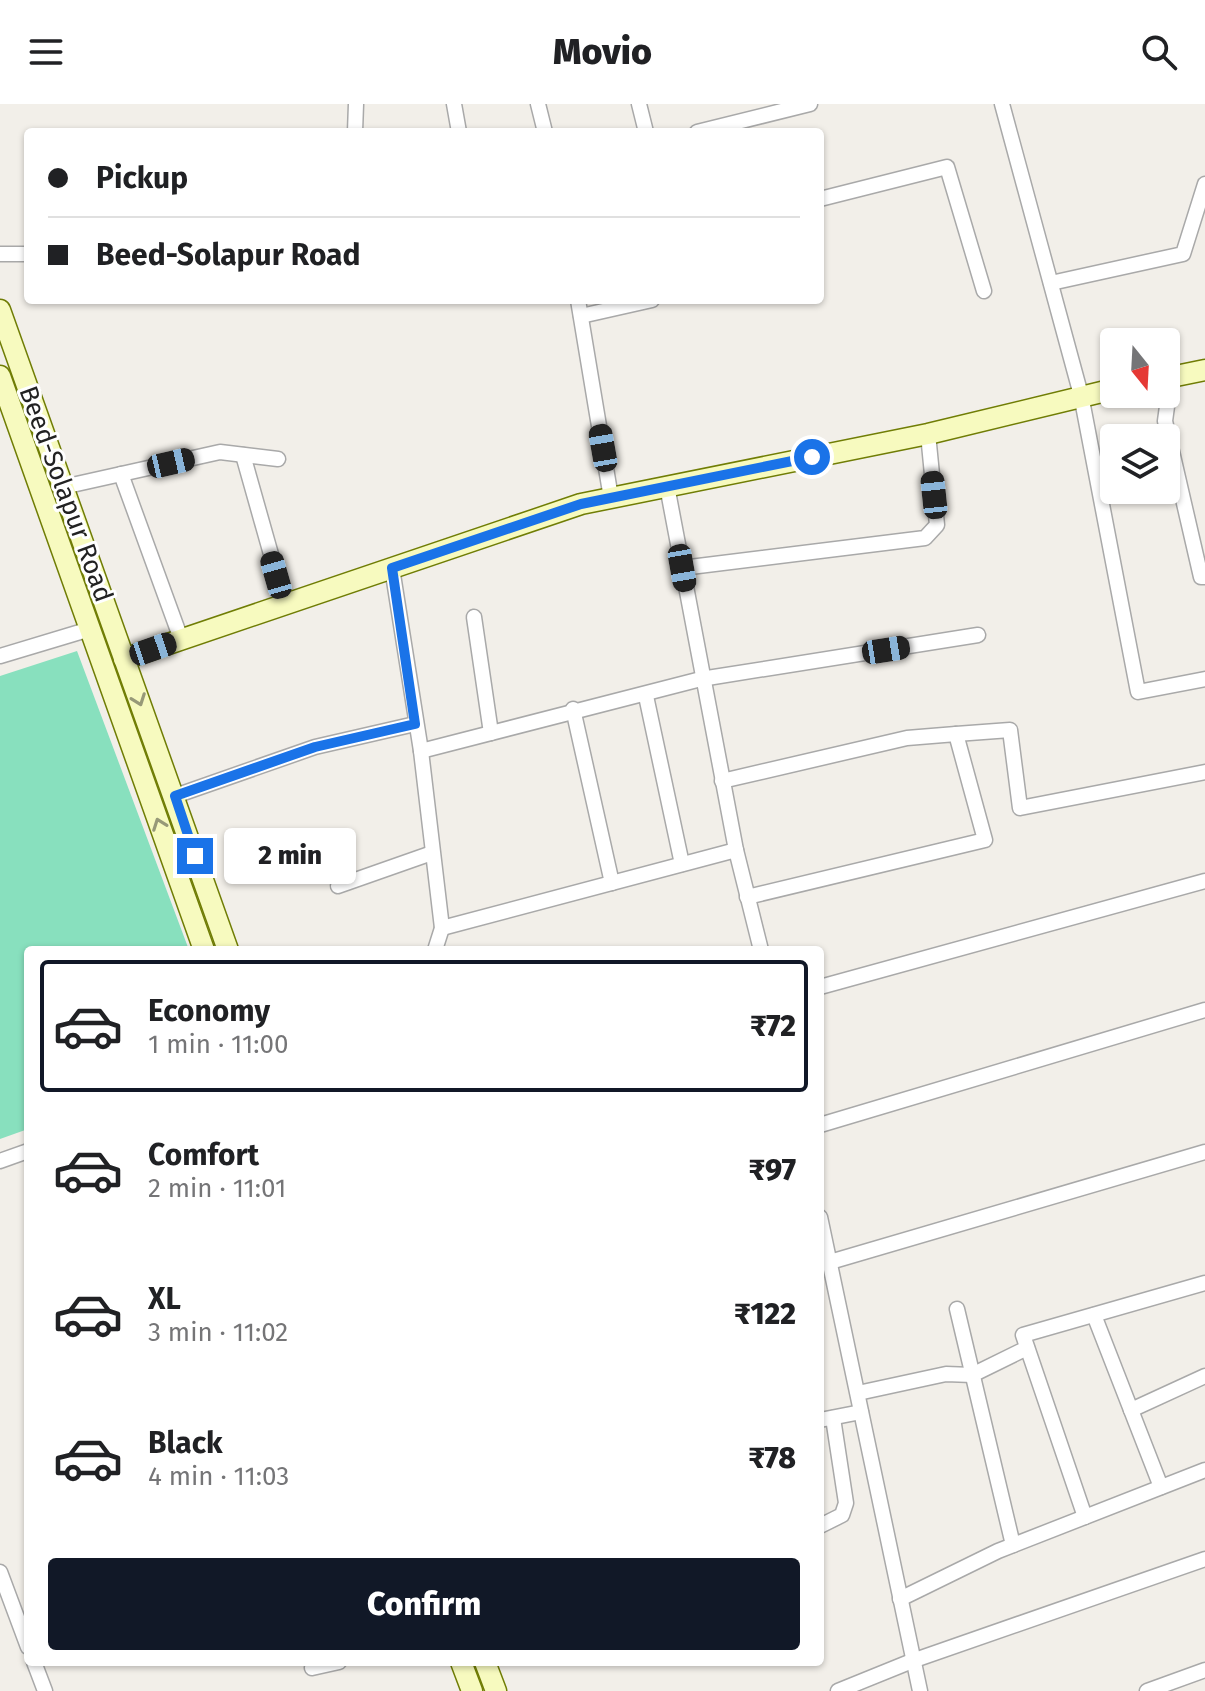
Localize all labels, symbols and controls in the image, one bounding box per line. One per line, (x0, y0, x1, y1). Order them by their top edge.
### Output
icon: menu (24, 30, 68, 74)
text: Movio (553, 30, 652, 74)
icon: search (1137, 30, 1181, 74)
text: Pickup (96, 160, 188, 196)
text: Beed-Solapur Road (96, 237, 361, 273)
north arrow (1100, 328, 1180, 408)
map controls (1100, 328, 1180, 504)
street label: Beed-Solapur Road (13, 382, 119, 606)
car (587, 422, 619, 474)
button: layers (1100, 424, 1180, 504)
route start (794, 439, 830, 475)
car (145, 446, 197, 480)
car (920, 470, 948, 520)
car (666, 542, 698, 594)
car (258, 549, 294, 601)
car (126, 630, 180, 668)
car (860, 634, 912, 666)
one-way arrow (129, 692, 146, 706)
one-way arrow (153, 818, 169, 832)
callout: 2 min (223, 828, 355, 884)
route end (177, 838, 213, 874)
text: 2 min (258, 840, 322, 871)
icon: car (52, 990, 124, 1062)
text: Economy (148, 993, 270, 1029)
text: ₹72 (750, 1008, 796, 1044)
text: 1 min · 11:00 (148, 1029, 288, 1060)
icon: car (52, 1134, 124, 1206)
text: Comfort (148, 1137, 259, 1173)
text: ₹97 (749, 1152, 796, 1188)
text: 2 min · 11:01 (148, 1173, 286, 1204)
icon: car (52, 1278, 124, 1350)
text: XL (148, 1281, 181, 1317)
text: ₹122 (734, 1296, 796, 1332)
text: 3 min · 11:02 (148, 1317, 288, 1348)
icon: car (52, 1422, 124, 1494)
text: Black (148, 1425, 223, 1461)
text: ₹78 (748, 1440, 796, 1476)
text: 4 min · 11:03 (148, 1461, 289, 1492)
button: Confirm (48, 1558, 800, 1650)

